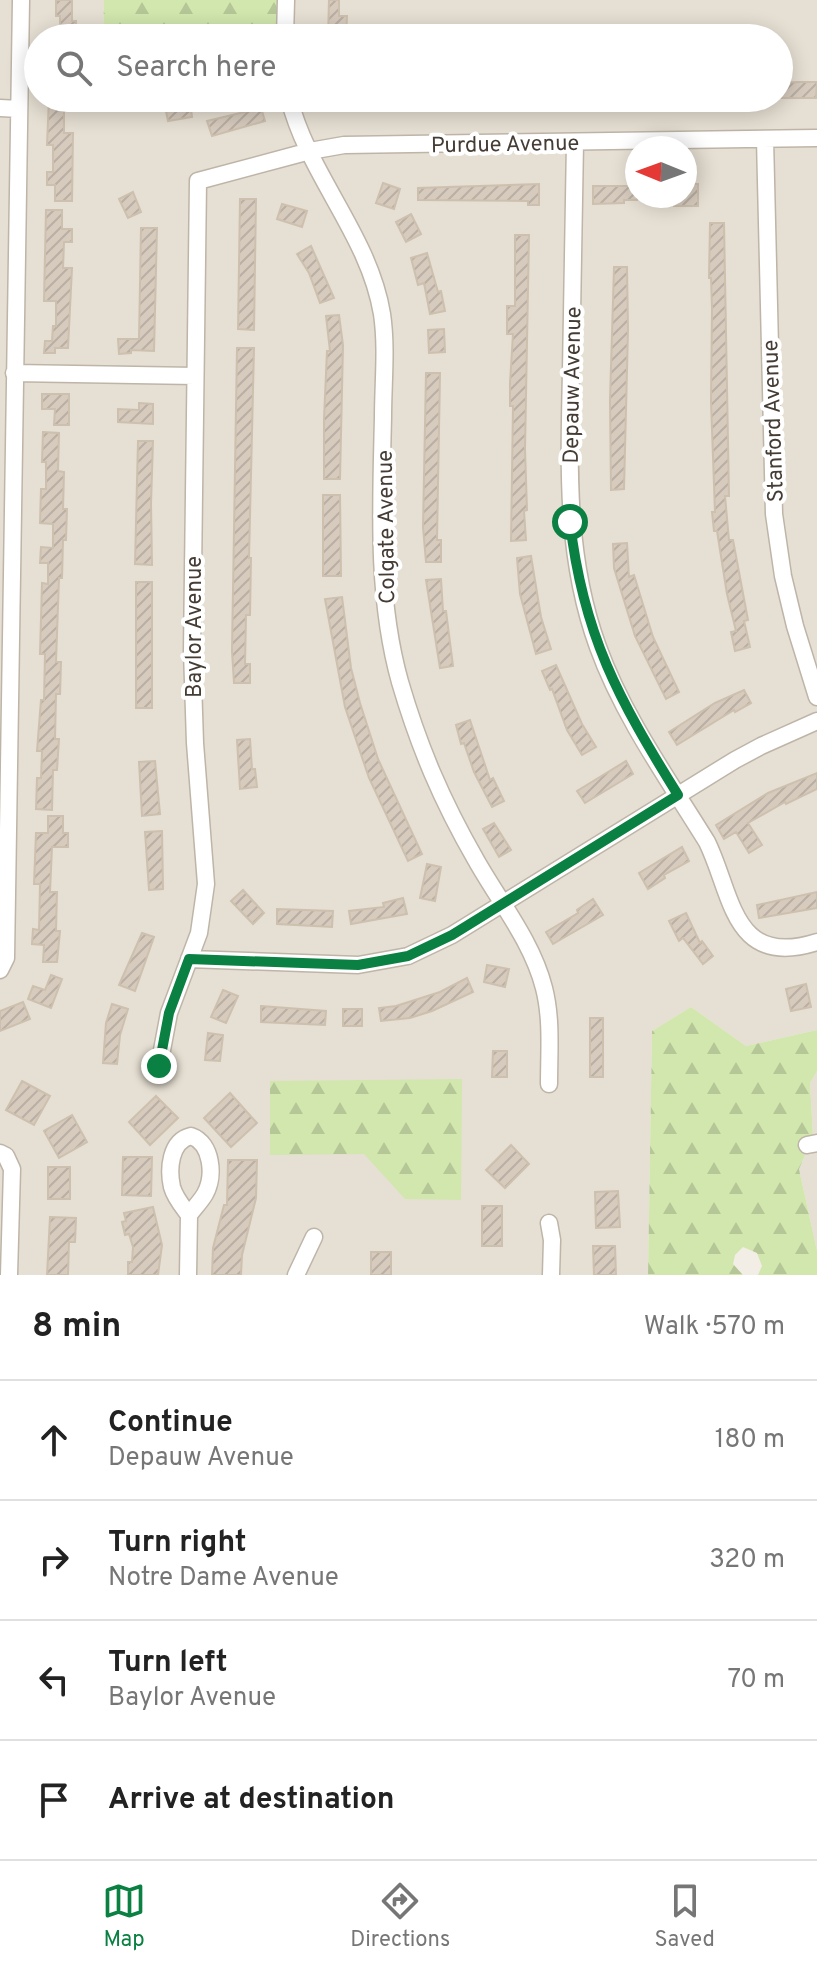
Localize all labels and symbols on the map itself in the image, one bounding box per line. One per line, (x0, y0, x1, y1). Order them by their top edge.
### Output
street label: Purdue Avenue (431, 131, 579, 160)
north arrow (625, 136, 697, 208)
street label: Depauw Avenue (559, 306, 588, 464)
street label: Stanford Avenue (758, 339, 791, 503)
street label: Colgate Avenue (373, 450, 402, 604)
route start (552, 504, 588, 540)
street label: Baylor Avenue (182, 556, 209, 698)
route end (141, 1048, 177, 1084)

